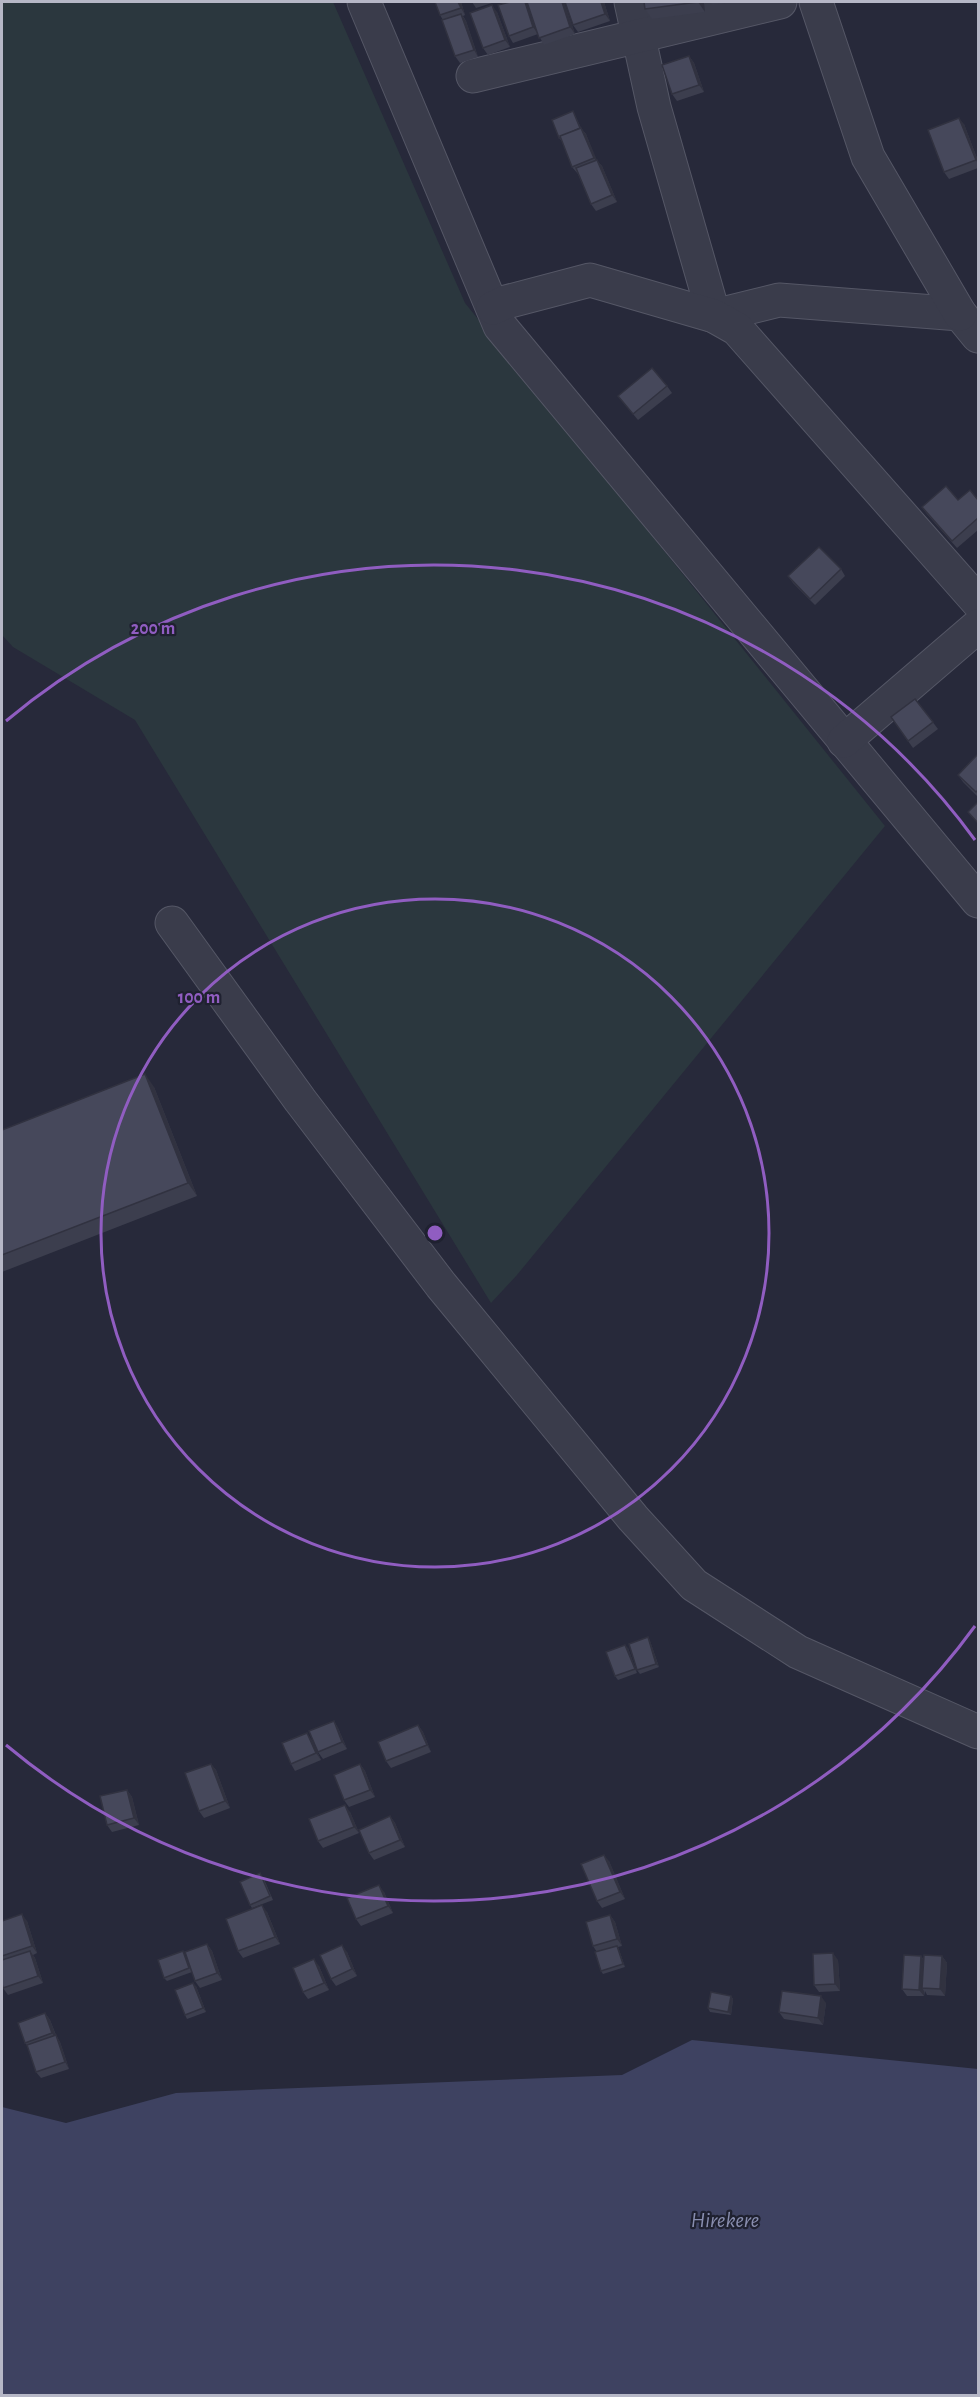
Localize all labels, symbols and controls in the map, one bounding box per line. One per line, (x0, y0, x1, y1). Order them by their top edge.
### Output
text: 200 m (131, 620, 175, 638)
text: 100 m (178, 989, 220, 1007)
centre of rings (425, 1223, 445, 1243)
water label: Hirekere (691, 2209, 759, 2231)

